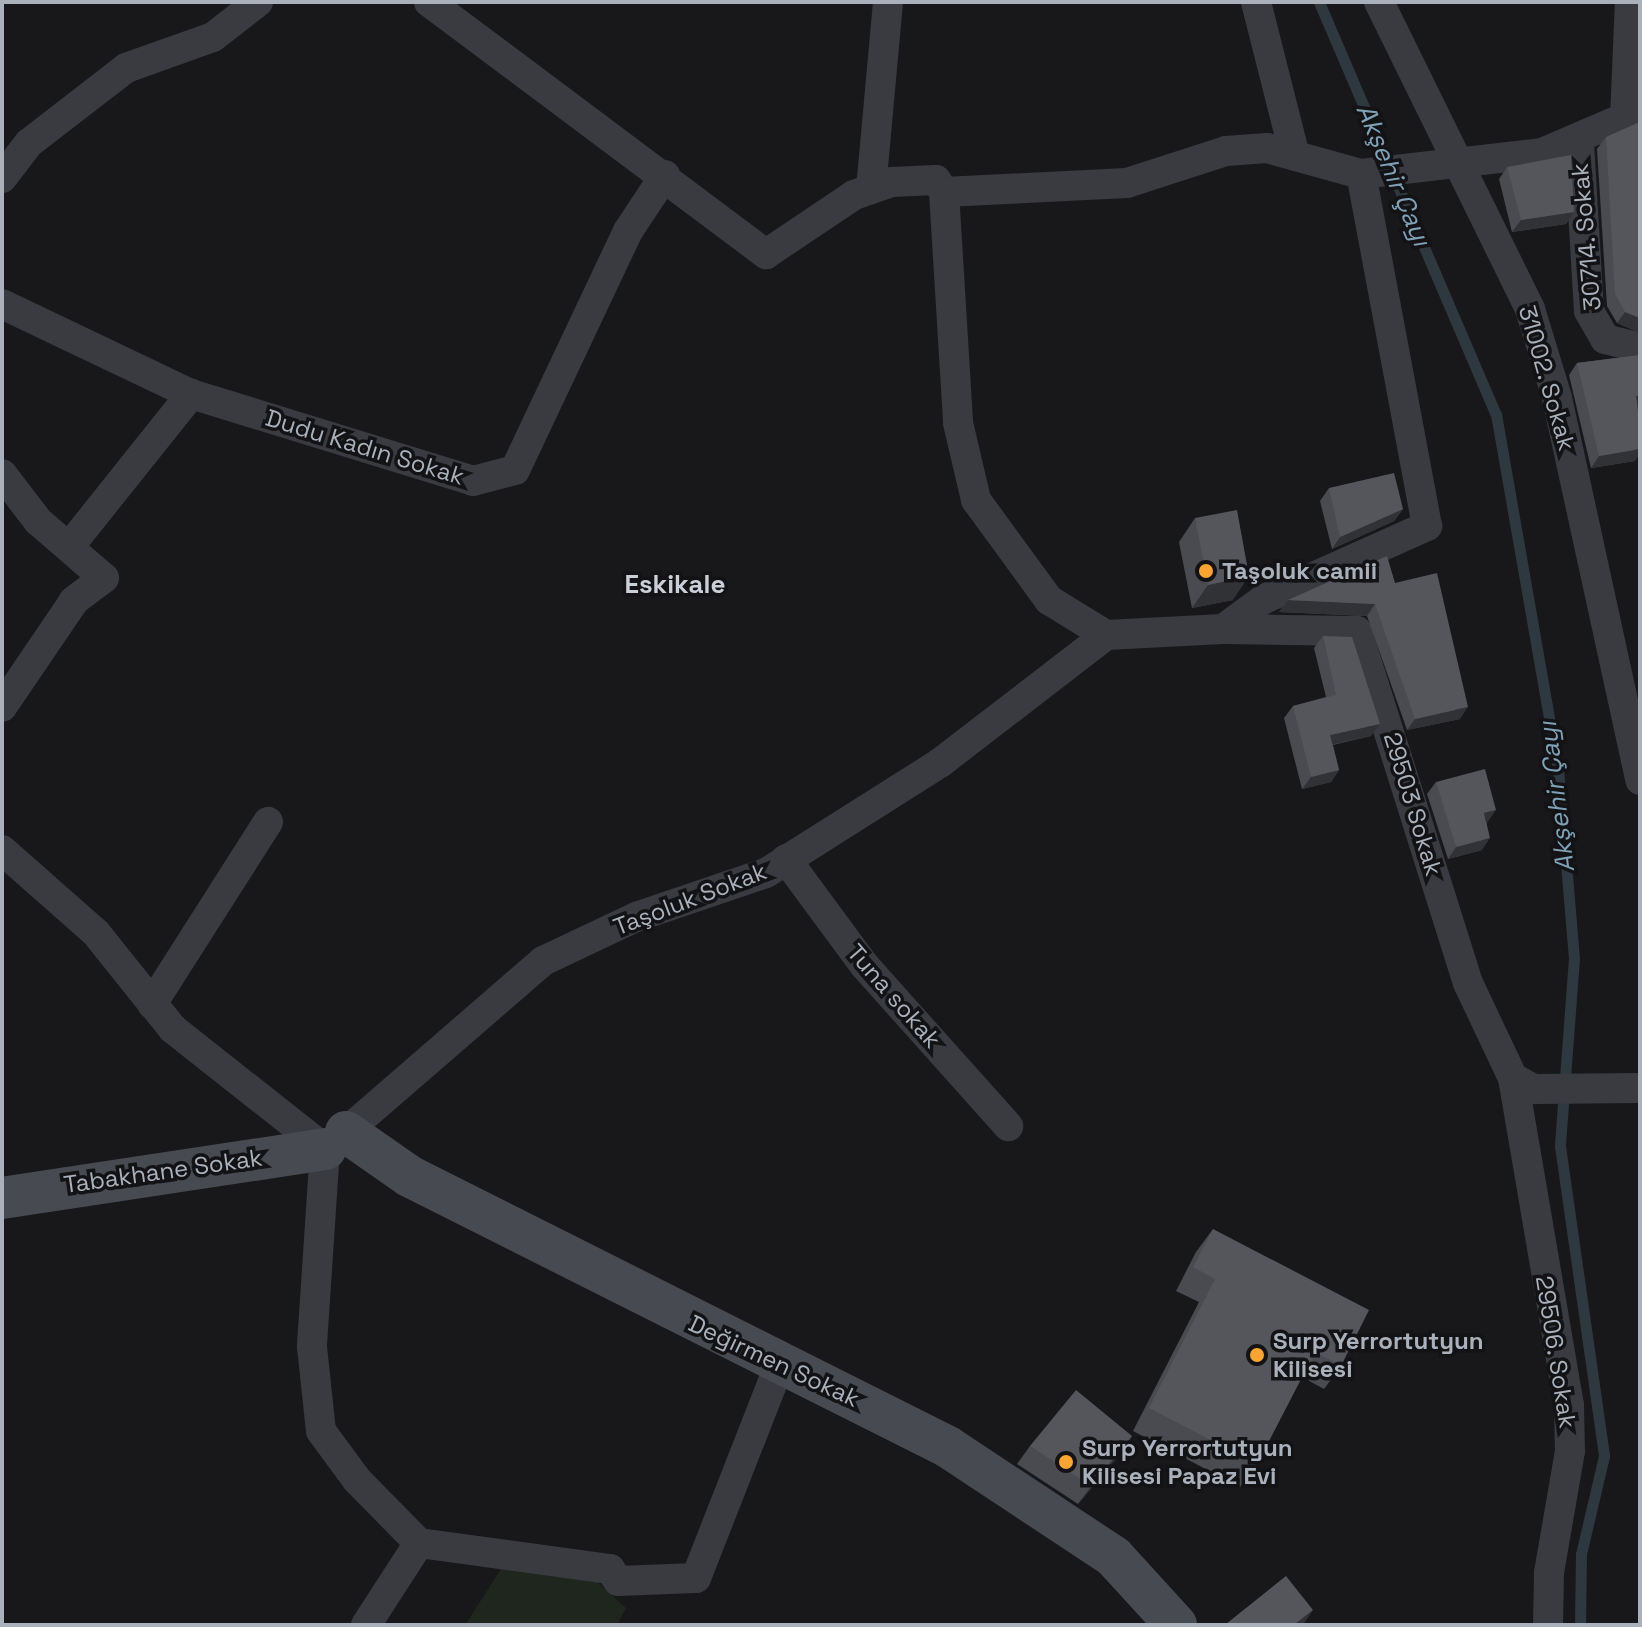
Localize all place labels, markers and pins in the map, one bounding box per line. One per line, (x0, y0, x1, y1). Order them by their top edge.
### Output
place label: Taşoluk camii (1222, 557, 1377, 585)
marker: Taşoluk camii (1197, 562, 1215, 580)
place label: Surp Yerrortutyun Kilisesi (1273, 1327, 1484, 1383)
marker: Surp Yerrortutyun Kilisesi (1248, 1346, 1266, 1364)
place label: Surp Yerrortutyun Kilisesi Papaz Evi (1082, 1434, 1293, 1490)
marker: Surp Yerrortutyun Kilisesi Papaz Evi (1057, 1453, 1075, 1471)

